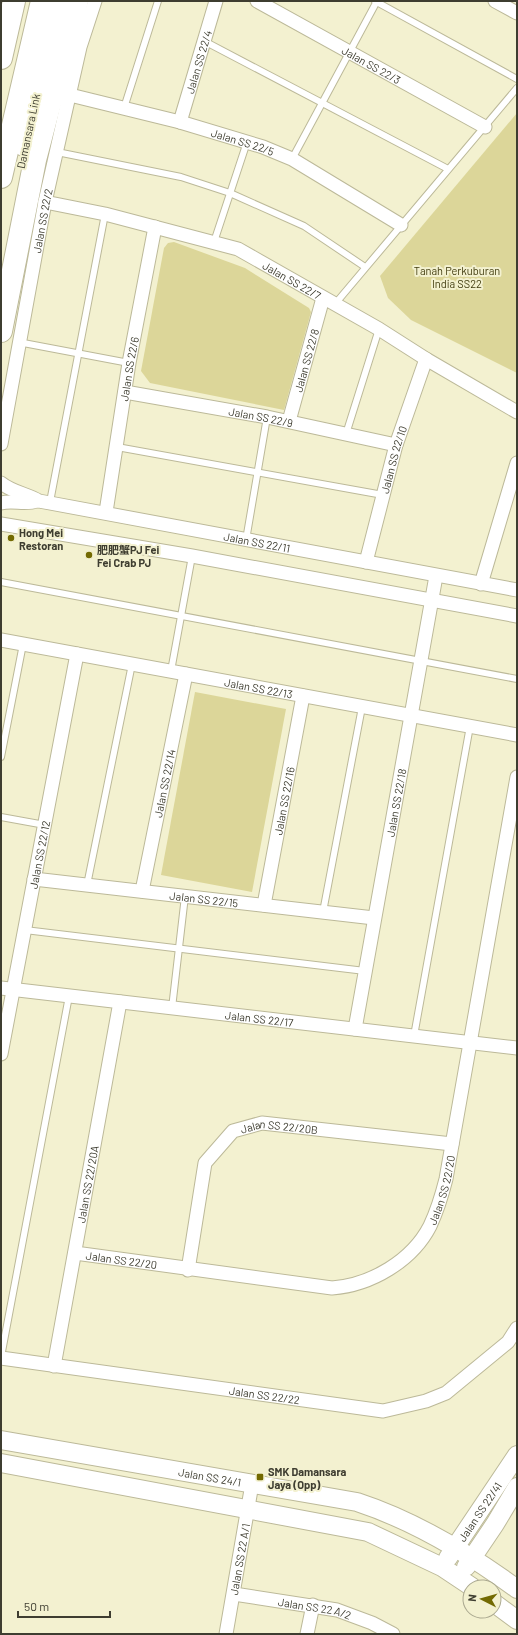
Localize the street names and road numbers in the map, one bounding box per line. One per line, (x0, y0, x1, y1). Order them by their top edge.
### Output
street label: Jalan SS 22/4 (182, 28, 214, 95)
street label: Jalan SS 22/3 (340, 43, 403, 86)
street label: Damansara Link (14, 92, 42, 170)
street label: Jalan SS 22/5 (210, 125, 277, 158)
street label: Jalan SS 22/2 (29, 187, 54, 254)
street label: Jalan SS 22/7 (261, 258, 324, 301)
street label: Jalan SS 22/8 (291, 327, 321, 393)
street label: Jalan SS 22/6 (117, 335, 140, 402)
street label: Jalan SS 22/9 (228, 404, 295, 429)
street label: Jalan SS 22/10 (377, 424, 409, 495)
street label: Jalan SS 22/11 (223, 529, 291, 554)
street label: Jalan SS 22/13 (224, 675, 294, 700)
street label: Jalan SS 22/14 (151, 748, 177, 819)
street label: Jalan SS 22/16 (271, 765, 296, 836)
street label: Jalan SS 22/18 (383, 767, 408, 838)
street label: Jalan SS 22/12 (26, 819, 52, 890)
street label: Jalan SS 22/15 (169, 888, 239, 909)
street label: Jalan SS 22/17 (224, 1008, 294, 1028)
street label: Jalan SS 22/20B (239, 1116, 319, 1136)
street label: Jalan SS 22/20A (74, 1144, 100, 1224)
street label: Jalan SS 22/20 (425, 1154, 457, 1227)
street label: Jalan SS 22/20 (85, 1248, 158, 1271)
street label: Jalan SS 22/22 (228, 1383, 301, 1406)
street label: Jalan SS 24/1 (177, 1465, 242, 1488)
street label: Jalan SS 22/41 (455, 1479, 504, 1544)
street label: Jalan SS 22 A/1 (226, 1522, 252, 1596)
street label: Jalan SS 22 A/2 (277, 1594, 353, 1621)

